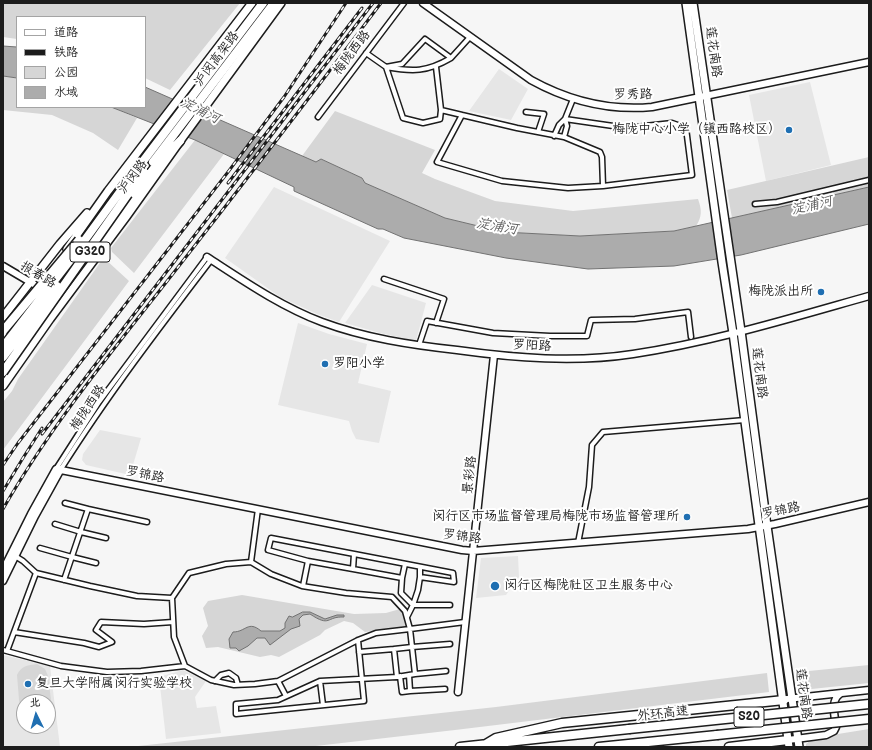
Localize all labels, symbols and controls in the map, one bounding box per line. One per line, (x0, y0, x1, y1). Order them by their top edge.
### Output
legend (16, 16, 146, 108)
text: 道路 (54, 25, 78, 40)
street label: 莲花南路 (702, 25, 724, 79)
street label: 沪闵高架路 (191, 28, 243, 90)
street label: 梅陇西路 (330, 28, 374, 78)
text: 铁路 (54, 45, 78, 60)
text: 公园 (54, 65, 78, 80)
text: 水域 (54, 85, 78, 100)
street label: 罗秀路 (613, 87, 653, 103)
water label: 淀浦河 (177, 94, 223, 128)
place label: 梅陇中心小学（镇西路校区） (612, 122, 781, 138)
marker: 梅陇中心小学（镇西路校区） (784, 125, 794, 135)
street label: 沪闵路 (115, 157, 151, 197)
water label: 淀浦河 (790, 193, 834, 219)
water label: 淀浦河 (475, 215, 519, 239)
road number: G320 (70, 242, 110, 262)
street label: 报春路 (17, 258, 59, 292)
place label: 梅陇派出所 (748, 284, 813, 300)
marker: 梅陇派出所 (816, 287, 826, 297)
street label: 罗阳路 (512, 337, 552, 355)
street label: 莲花南路 (748, 346, 770, 400)
place label: 罗阳小学 (333, 356, 385, 372)
marker: 罗阳小学 (320, 359, 330, 369)
street label: 梅陇西路 (67, 382, 109, 434)
street label: 景彩路 (460, 455, 480, 495)
street label: 罗锦路 (124, 464, 166, 486)
street label: 罗锦路 (760, 499, 802, 523)
place label: 闵行区市场监督管理局梅陇市场监督管理所 (432, 509, 679, 525)
marker: 闵行区市场监督管理局梅陇市场监督管理所 (682, 512, 692, 522)
street label: 罗锦路 (442, 527, 482, 547)
place label: 闵行区梅陇社区卫生服务中心 (504, 578, 673, 594)
marker: 闵行区梅陇社区卫生服务中心 (489, 580, 501, 592)
street label: 莲花南路 (792, 667, 814, 721)
place label: 复旦大学附属闵行实验学校 (36, 676, 192, 692)
marker: 复旦大学附属闵行实验学校 (23, 679, 33, 689)
north arrow (16, 694, 56, 734)
text: 北 (29, 696, 41, 709)
street label: 外环高速 (636, 704, 690, 724)
road number: S20 (734, 707, 764, 727)

